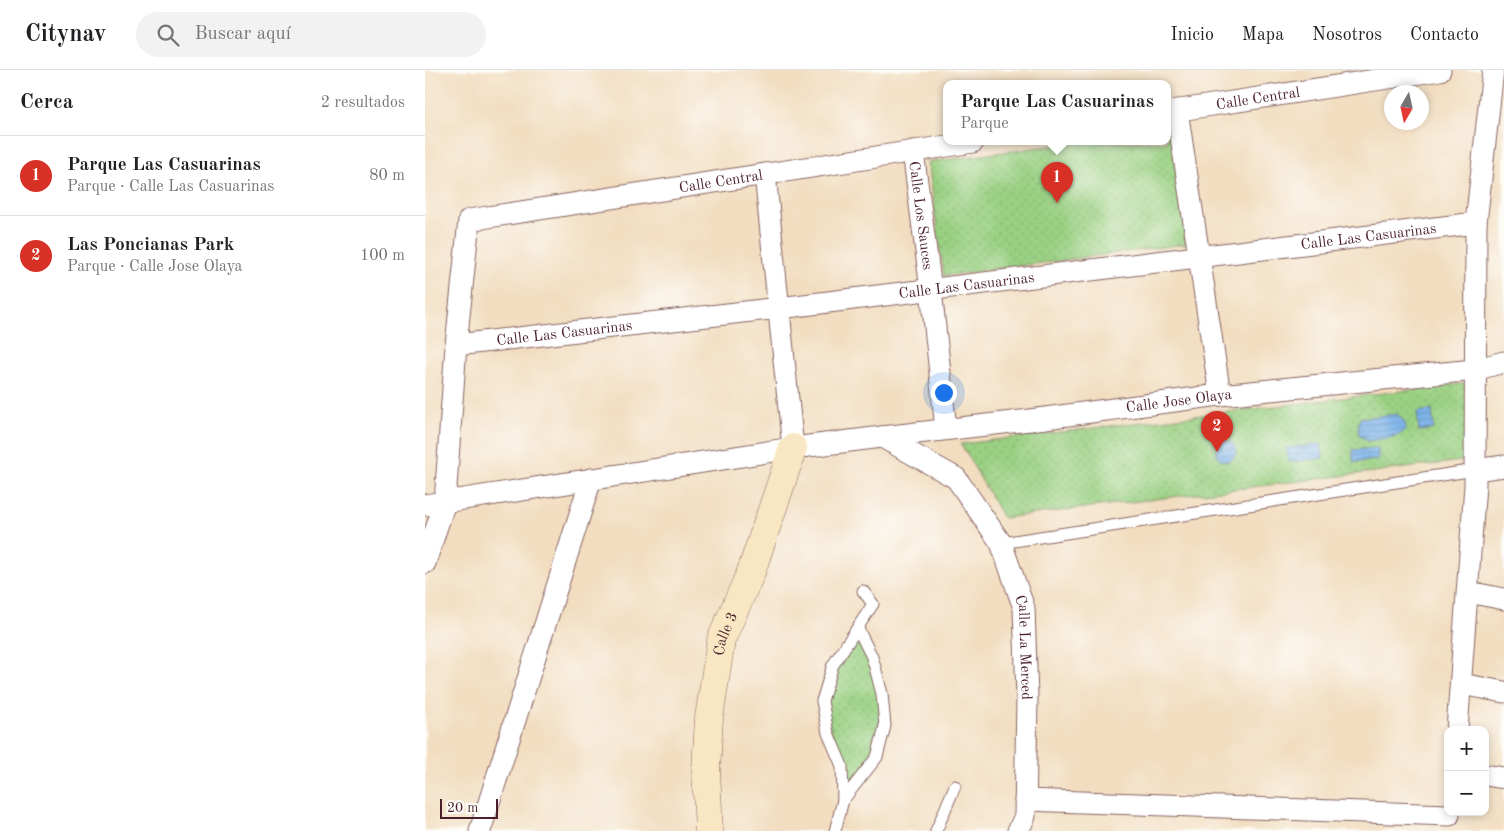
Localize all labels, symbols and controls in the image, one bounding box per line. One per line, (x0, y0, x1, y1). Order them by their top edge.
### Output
search box (136, 12, 486, 57)
icon: search (154, 21, 182, 49)
text: Citynav (25, 23, 106, 47)
text: Buscar aquí (194, 25, 291, 44)
text: Inicio (1171, 26, 1214, 44)
text: Mapa (1242, 26, 1284, 44)
text: Nosotros (1312, 26, 1382, 44)
text: Contacto (1410, 26, 1479, 44)
popup (943, 80, 1171, 145)
north arrow (1384, 85, 1429, 130)
street label: Calle Central (1215, 86, 1301, 113)
text: Cerca (20, 92, 73, 113)
text: Parque Las Casuarinas (960, 93, 1154, 112)
text: 2 resultados (321, 95, 405, 111)
text: Parque (960, 116, 1009, 132)
text: Parque Las Casuarinas (67, 156, 261, 175)
street label: Calle Los Sauces (905, 160, 934, 271)
pin: 1 (1041, 162, 1073, 203)
text: 1 (31, 168, 41, 184)
text: 80 m (369, 168, 405, 184)
street label: Calle Central (678, 169, 764, 196)
text: Parque · Calle Las Casuarinas (67, 179, 275, 195)
street label: Calle Las Casuarinas (1300, 222, 1437, 253)
text: Las Poncianas Park (67, 236, 234, 255)
text: 2 (31, 248, 41, 264)
text: 100 m (360, 248, 405, 264)
text: Parque · Calle Jose Olaya (67, 259, 243, 275)
street label: Calle Las Casuarinas (898, 271, 1035, 302)
street label: Calle Las Casuarinas (496, 319, 633, 349)
your location (931, 380, 957, 406)
street label: Calle Jose Olaya (1125, 388, 1233, 416)
pin: 2 (1201, 411, 1233, 452)
street label: Calle La Merced (1011, 593, 1033, 700)
street label: Calle 3 (713, 610, 741, 657)
map controls (1444, 726, 1489, 816)
button: + (1444, 726, 1489, 771)
button: − (1444, 771, 1489, 816)
scale bar (440, 796, 497, 819)
text: 20 m (447, 801, 478, 815)

